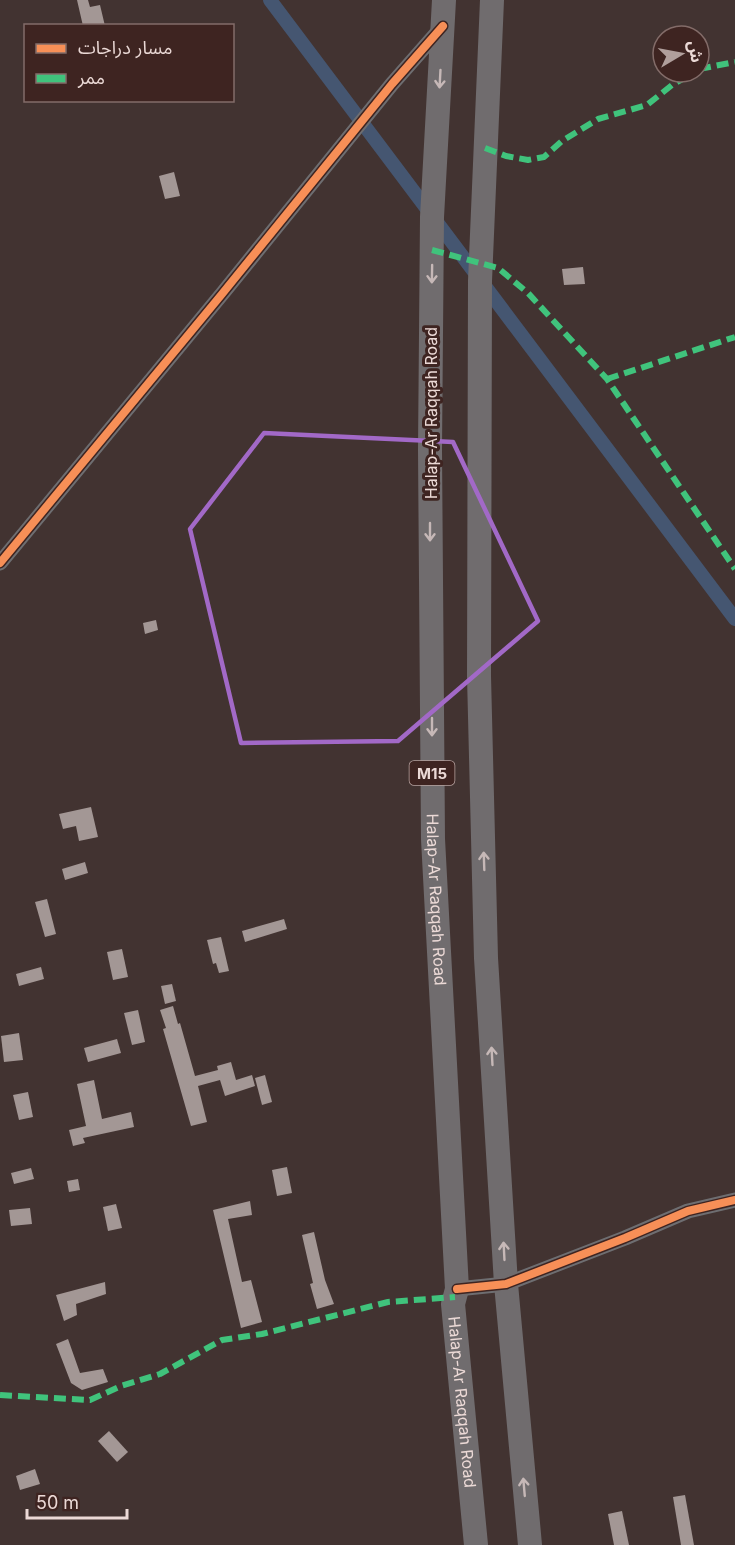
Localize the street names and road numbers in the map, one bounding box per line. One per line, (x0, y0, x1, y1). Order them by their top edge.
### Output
street label: Halap-Ar Raqqah Road (421, 327, 441, 499)
road number: M15 (410, 761, 454, 785)
street label: Halap-Ar Raqqah Road (423, 813, 451, 986)
street label: Halap-Ar Raqqah Road (444, 1315, 480, 1489)

